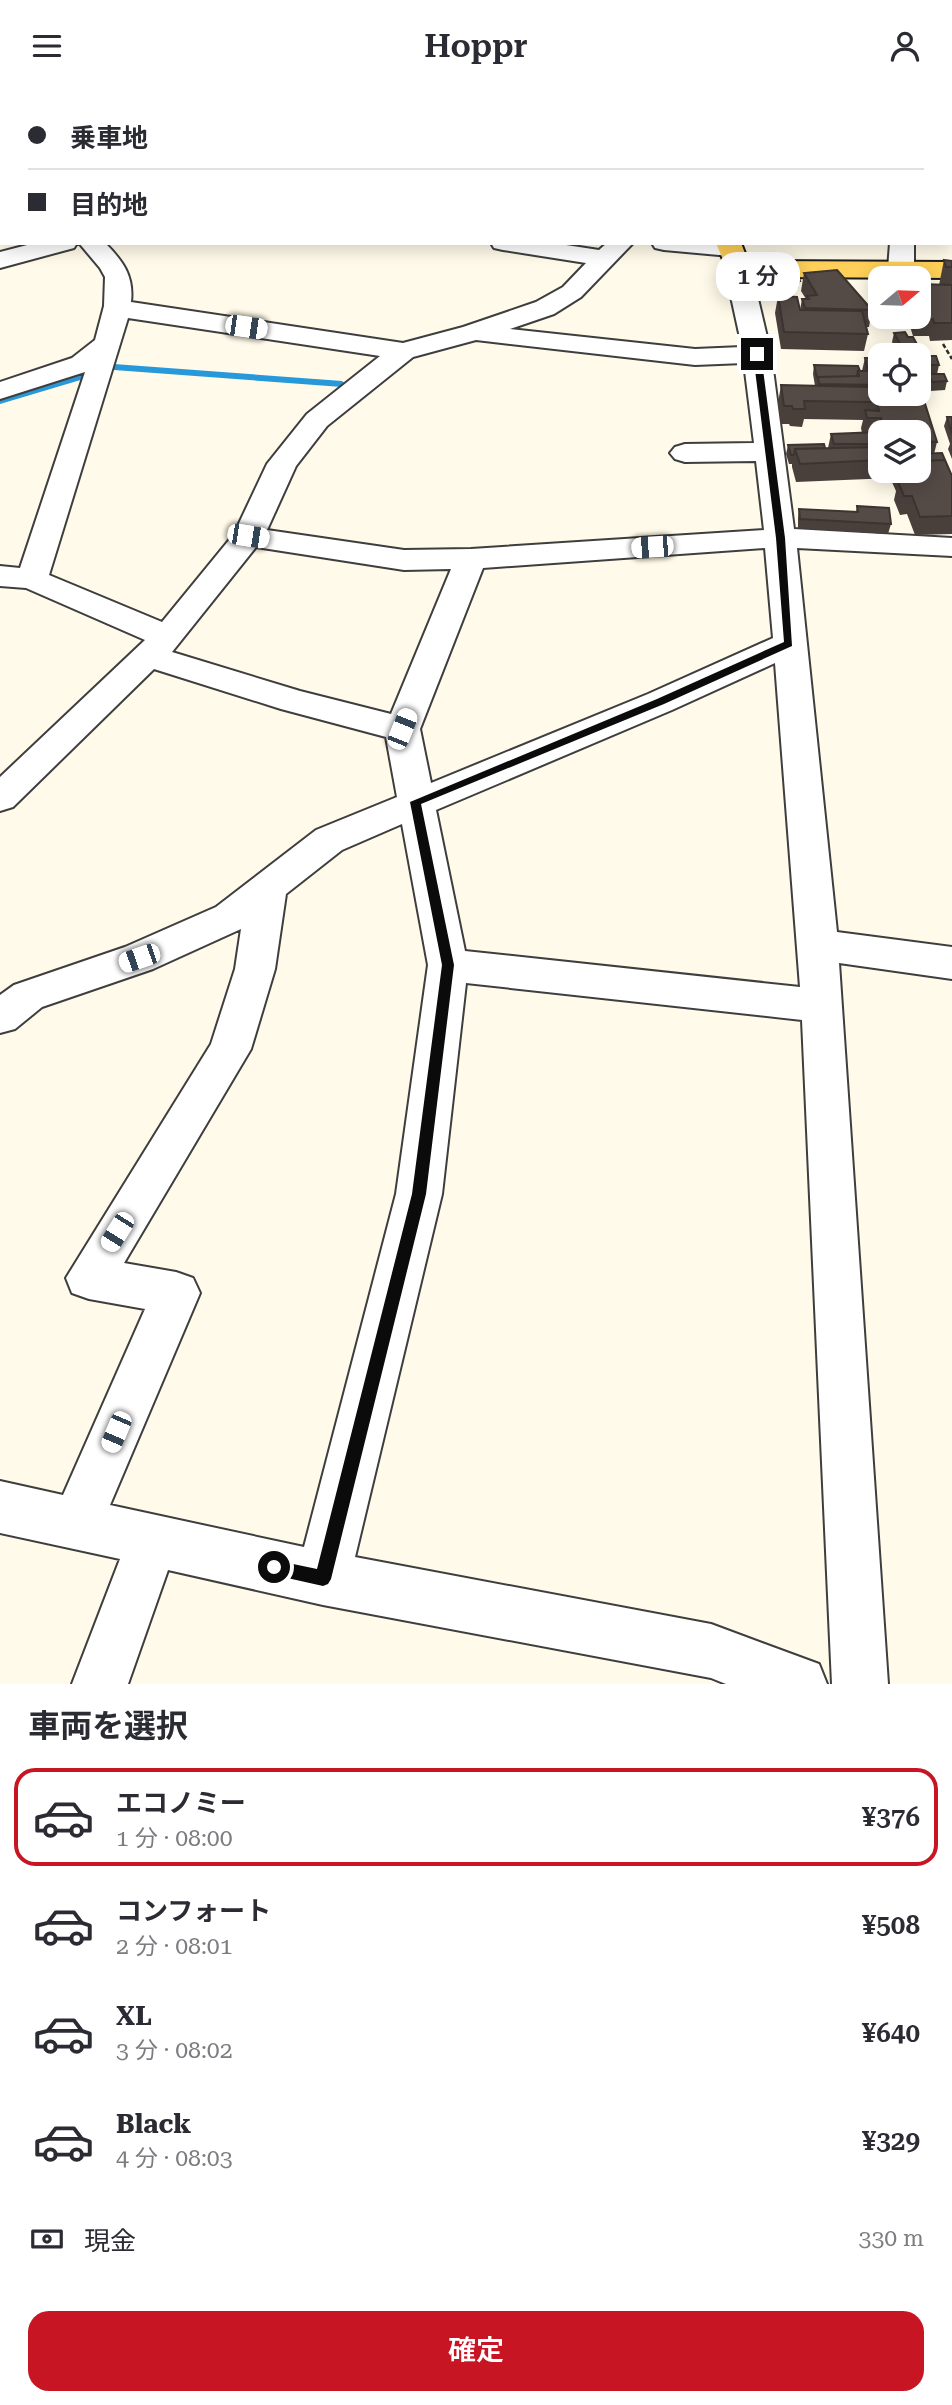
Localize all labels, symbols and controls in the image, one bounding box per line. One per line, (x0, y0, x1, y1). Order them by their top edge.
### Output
icon: menu (28, 27, 66, 65)
text: Hoppr (424, 27, 528, 65)
icon: person (886, 27, 924, 65)
text: 乗車地 (70, 123, 148, 153)
text: 目的地 (70, 190, 148, 220)
callout: 1 分 (715, 253, 799, 301)
text: 1 分 (737, 263, 779, 290)
north arrow (868, 266, 931, 329)
map controls (868, 266, 931, 483)
car (224, 314, 269, 340)
route end (741, 338, 773, 370)
button: locate (868, 343, 931, 406)
button: layers (868, 420, 931, 483)
car (226, 522, 271, 550)
car (631, 535, 674, 559)
car (385, 706, 420, 752)
car (116, 941, 163, 975)
car (97, 1209, 138, 1255)
car (99, 1409, 134, 1455)
route start (258, 1551, 290, 1583)
text: 車両を選択 (28, 1707, 188, 1745)
icon: car (32, 1786, 95, 1849)
text: エコノミー (116, 1788, 246, 1818)
text: ¥376 (862, 1802, 920, 1832)
text: 1 分 · 08:00 (116, 1825, 233, 1852)
icon: car (32, 1894, 95, 1957)
text: コンフォート (116, 1896, 271, 1926)
text: ¥508 (862, 1910, 920, 1940)
text: 2 分 · 08:01 (116, 1933, 233, 1960)
text: XL (116, 2001, 152, 2031)
icon: car (32, 2002, 95, 2065)
text: ¥640 (862, 2018, 920, 2048)
text: 3 分 · 08:02 (116, 2037, 233, 2064)
text: Black (116, 2109, 191, 2139)
icon: car (32, 2110, 95, 2173)
text: ¥329 (862, 2126, 920, 2156)
text: 4 分 · 08:03 (116, 2145, 233, 2172)
icon: cash (28, 2220, 66, 2258)
text: 330 m (859, 2225, 924, 2252)
text: 現金 (84, 2226, 136, 2256)
button: 確定 (28, 2311, 924, 2391)

